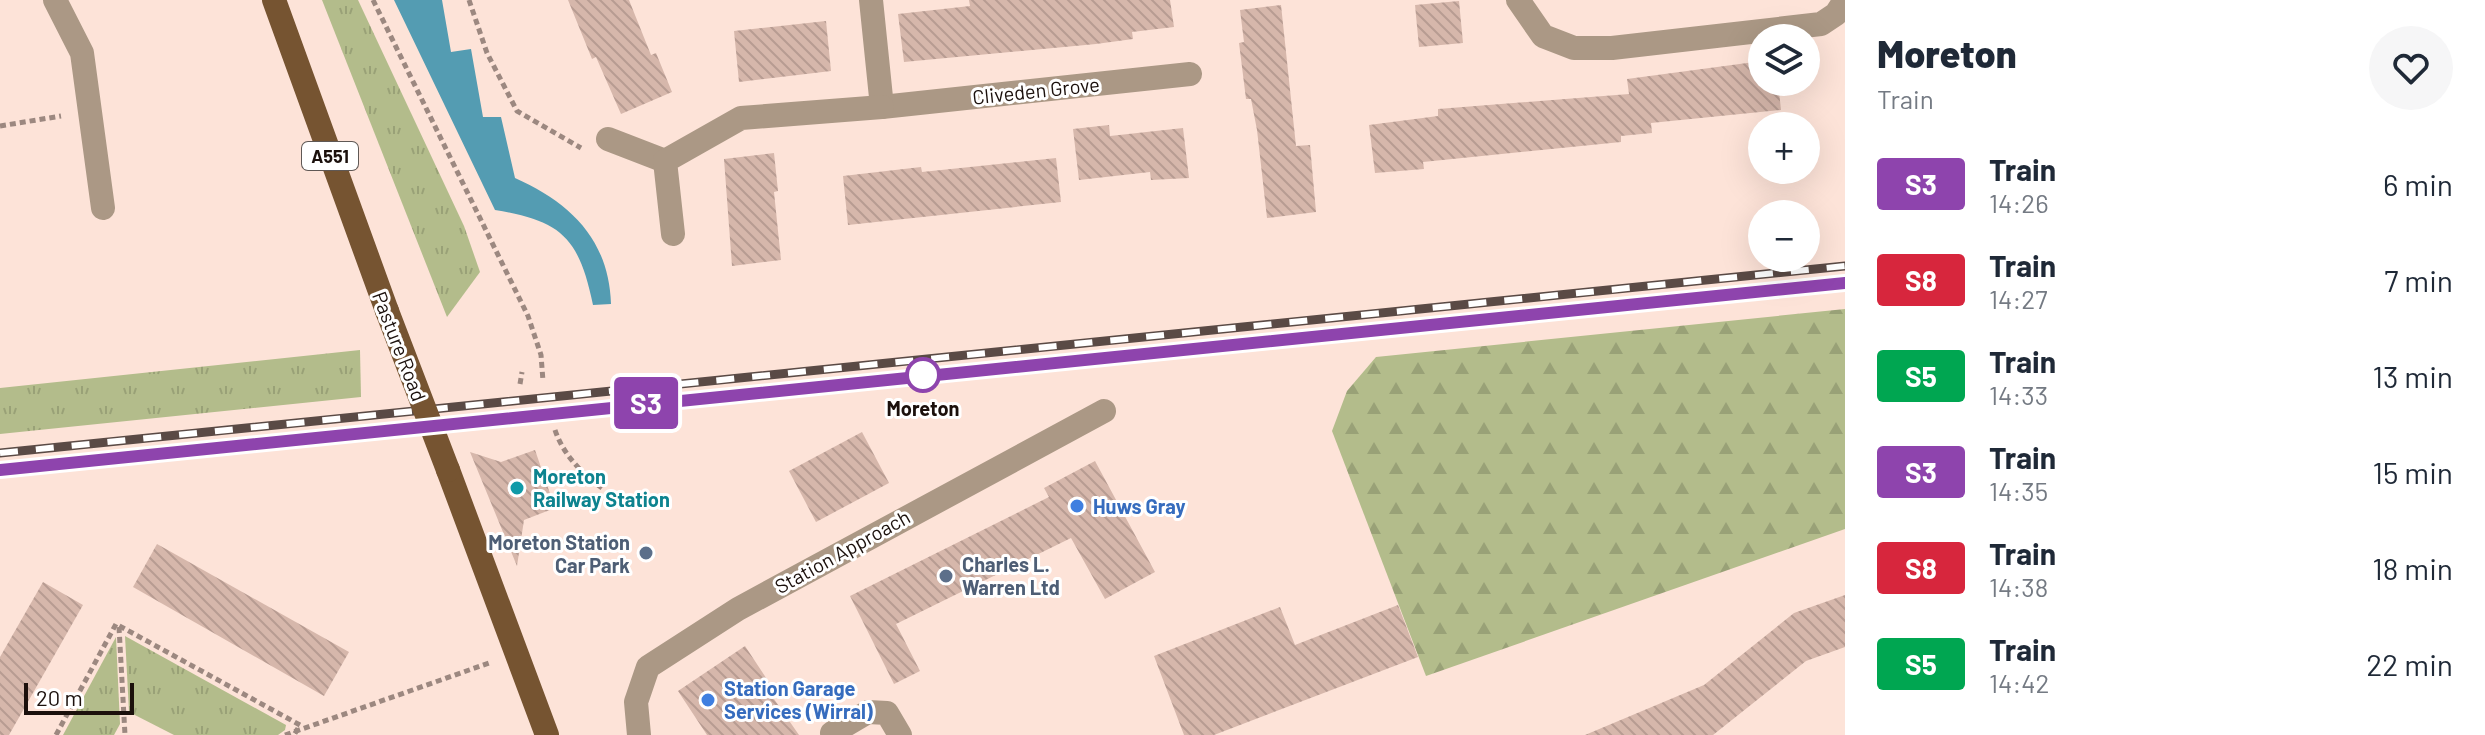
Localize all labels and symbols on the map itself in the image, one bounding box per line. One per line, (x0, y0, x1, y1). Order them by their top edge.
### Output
street label: Cliveden Grove (971, 71, 1101, 109)
road number: A551 (302, 142, 358, 170)
street label: Pasture Road (368, 288, 432, 404)
marker: Moreton (906, 358, 940, 392)
line badge: S3 (610, 377, 682, 429)
place label: Moreton (886, 396, 960, 420)
place label: Moreton Railway Station (533, 464, 670, 511)
marker: Moreton Railway Station (508, 479, 526, 497)
place label: Huws Gray (1093, 494, 1186, 518)
marker: Huws Gray (1068, 497, 1086, 515)
street label: Station Approach (770, 504, 914, 598)
place label: Moreton Station Car Park (488, 530, 630, 577)
marker: Moreton Station Car Park (637, 544, 655, 562)
place label: Charles L. Warren Ltd (962, 552, 1060, 599)
marker: Charles L. Warren Ltd (937, 567, 955, 585)
place label: Station Garage Services (Wirral) (724, 676, 873, 723)
scale bar (24, 679, 134, 715)
marker: Station Garage Services (Wirral) (699, 691, 717, 709)

